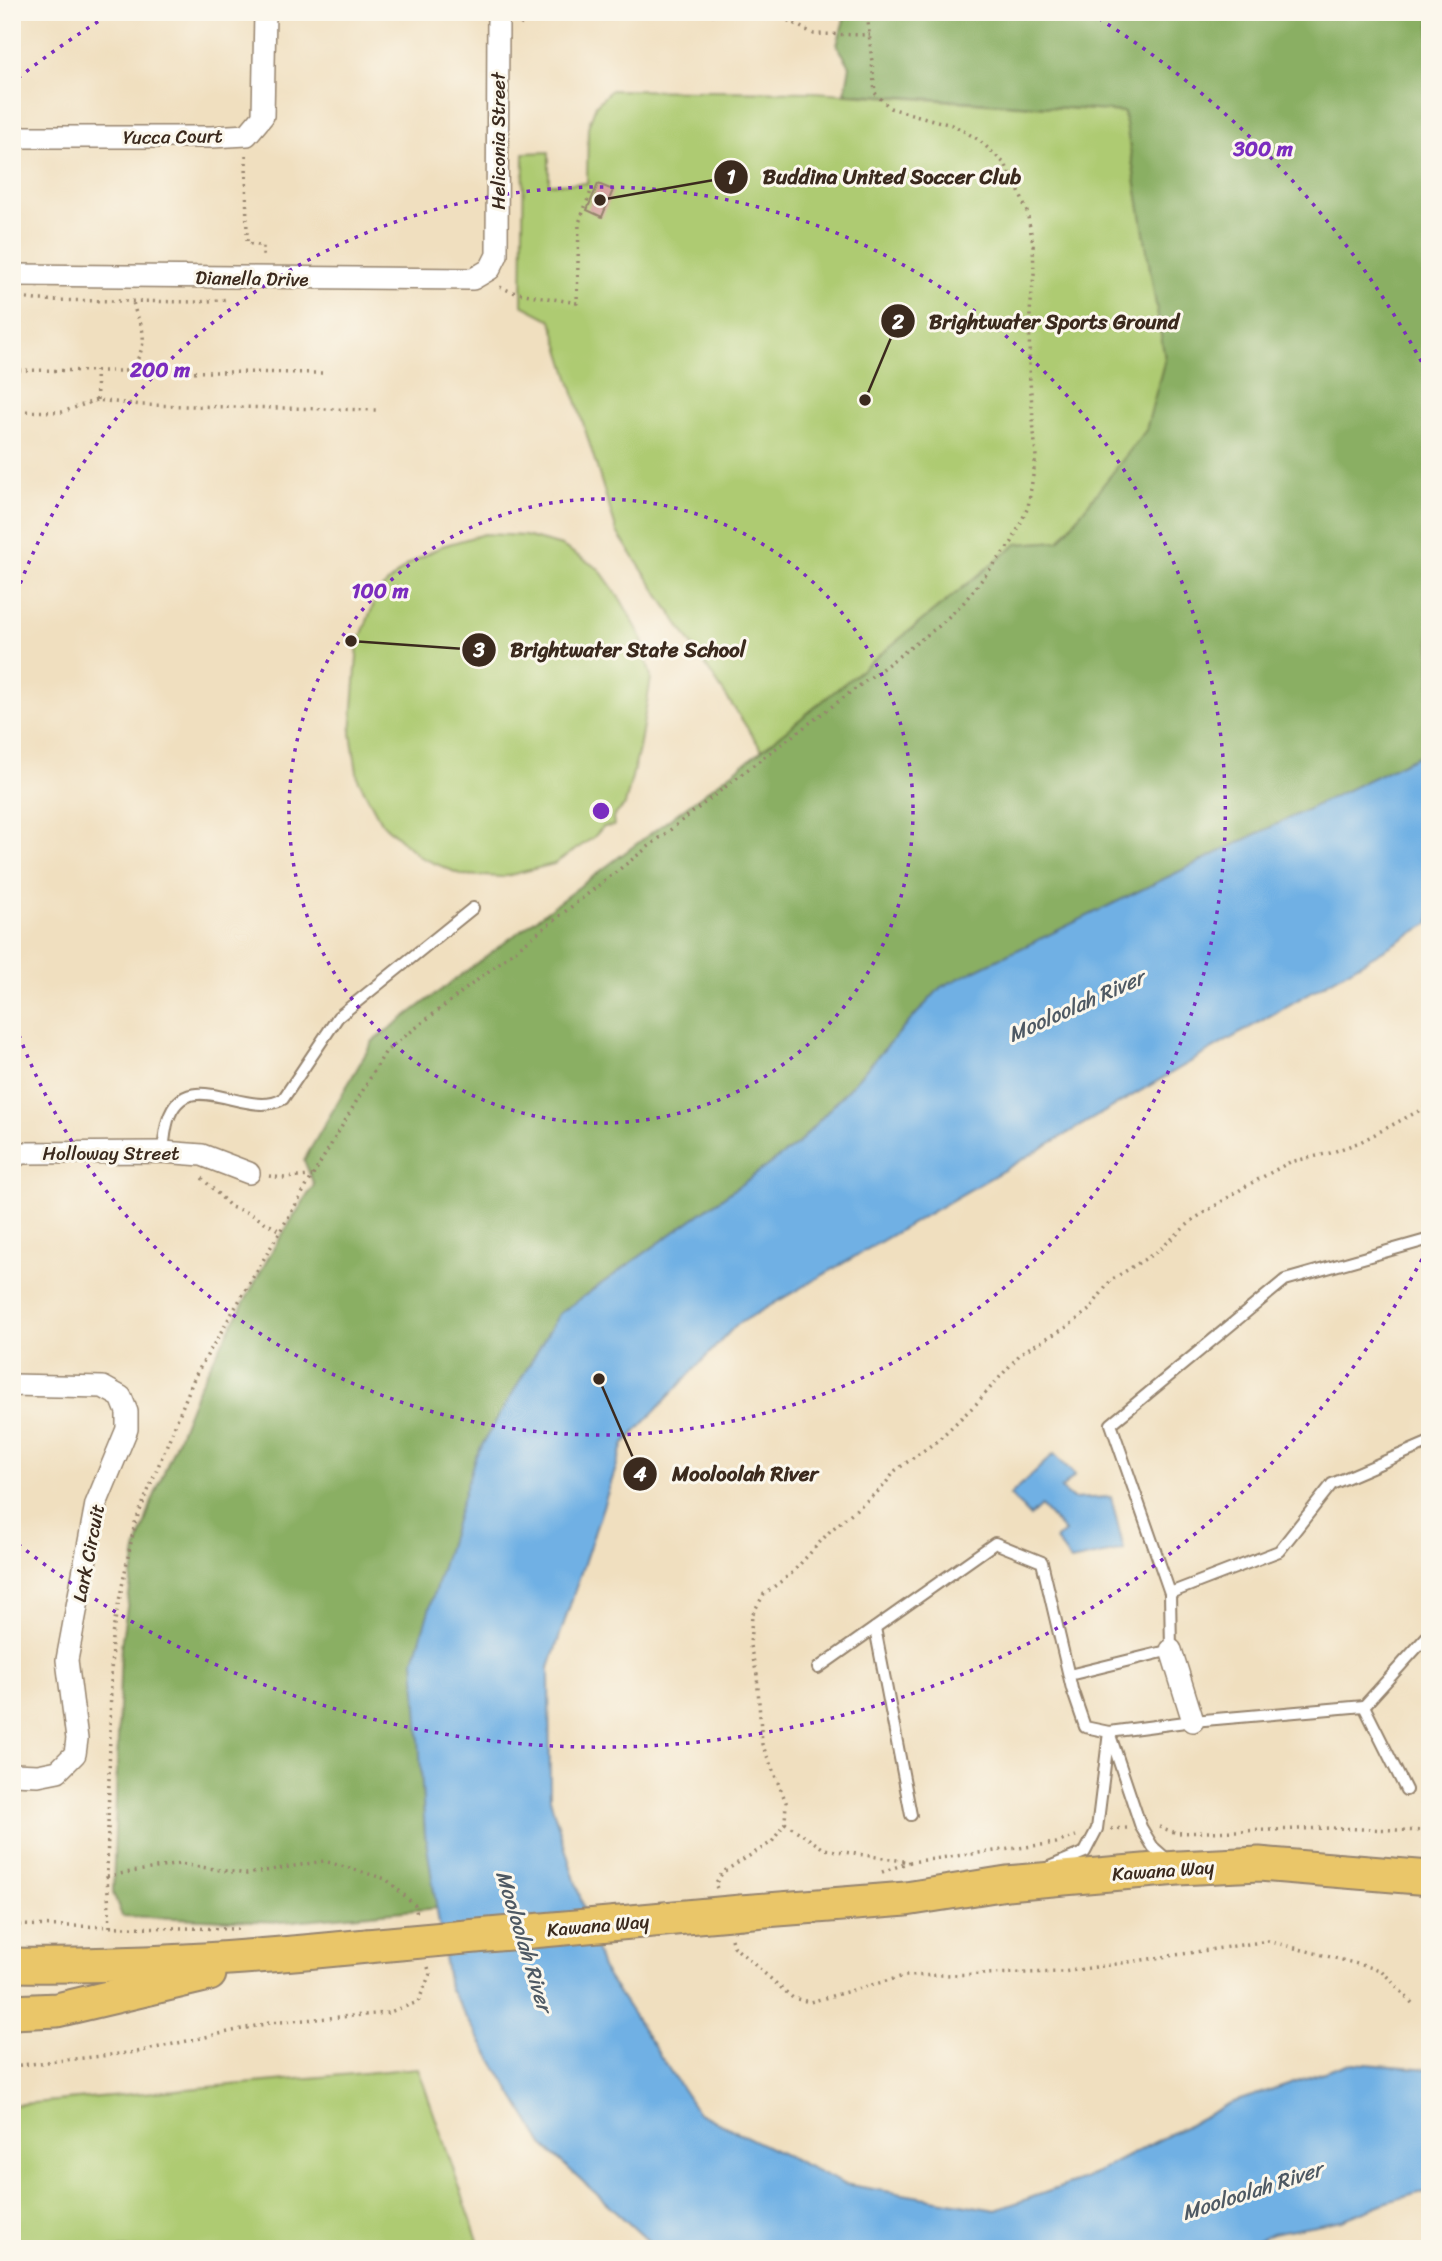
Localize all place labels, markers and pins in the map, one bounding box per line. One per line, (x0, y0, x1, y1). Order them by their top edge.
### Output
callout: Buddina United Soccer Club (713, 156, 1035, 198)
callout: Brightwater Sports Ground (881, 300, 1193, 342)
callout: Brightwater State School (461, 629, 761, 671)
centre of rings (589, 799, 613, 823)
callout: Mooloolah River (623, 1453, 832, 1495)

